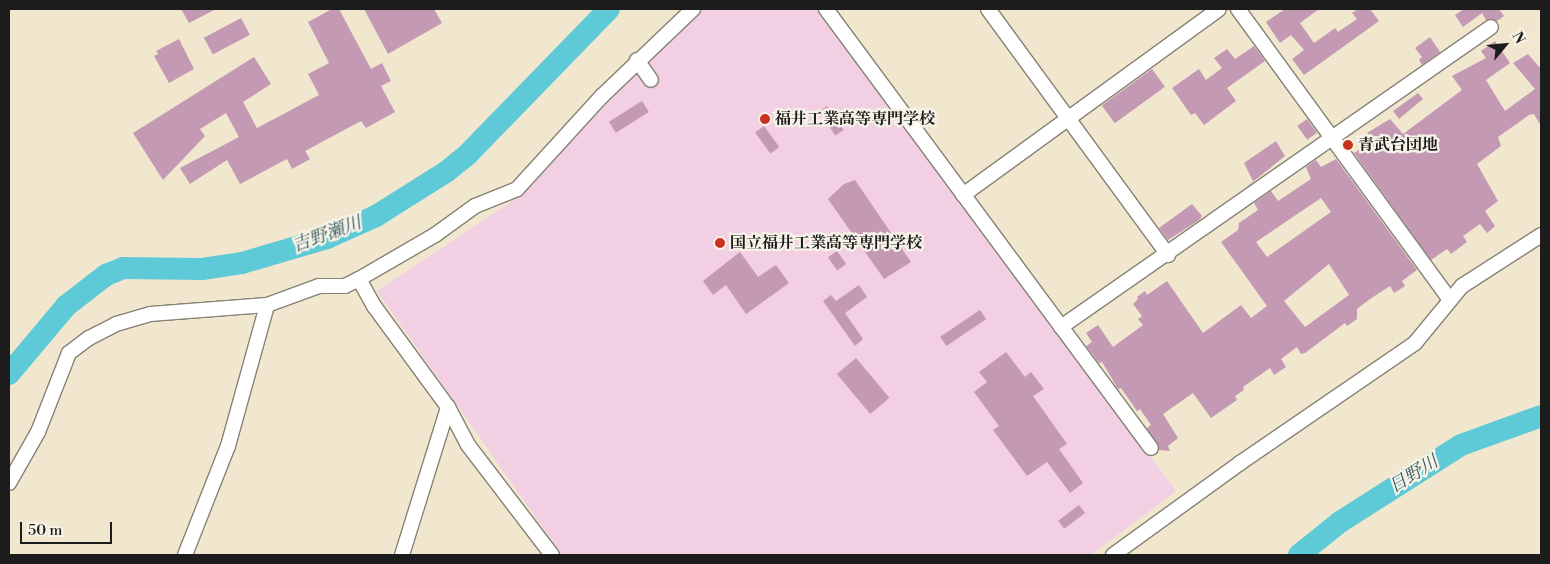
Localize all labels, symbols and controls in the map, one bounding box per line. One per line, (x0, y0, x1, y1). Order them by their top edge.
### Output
north arrow (1480, 20, 1530, 70)
text: N (1508, 29, 1529, 47)
place label: 福井工業高等専門学校 (775, 109, 935, 129)
marker: 福井工業高等専門学校 (759, 113, 771, 125)
place label: 青武台団地 (1358, 135, 1438, 155)
marker: 青武台団地 (1342, 139, 1354, 151)
water label: 吉野瀬川 (289, 213, 365, 257)
place label: 国立福井工業高等専門学校 (730, 233, 922, 253)
marker: 国立福井工業高等専門学校 (714, 237, 726, 249)
water label: 日野川 (1385, 452, 1443, 498)
scale bar (22, 512, 115, 544)
text: 50 m (28, 521, 62, 540)

